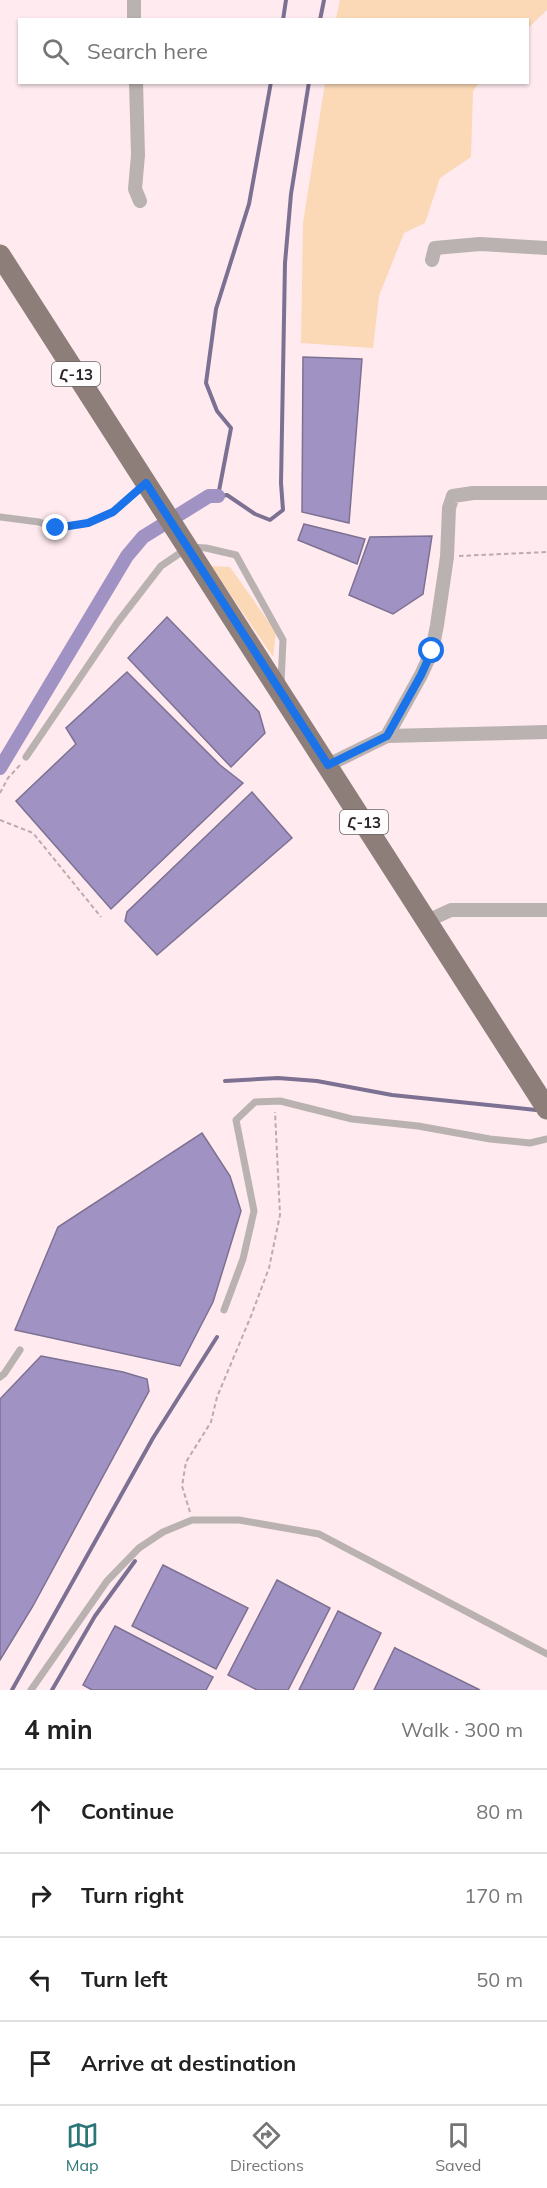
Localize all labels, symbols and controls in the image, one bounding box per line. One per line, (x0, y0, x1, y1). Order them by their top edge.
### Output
search box (18, 18, 529, 84)
icon: search (39, 35, 72, 68)
text: Search here (87, 37, 208, 65)
road number: Հ-13 (52, 362, 100, 386)
route end (42, 514, 68, 540)
route start (418, 637, 444, 663)
road number: Հ-13 (340, 810, 388, 834)
text: 4 min (24, 1713, 93, 1746)
text: Walk · 300 m (401, 1717, 523, 1742)
icon: ahead (24, 1795, 57, 1828)
text: Continue (81, 1797, 174, 1825)
text: 80 m (476, 1799, 523, 1824)
icon: right (24, 1879, 57, 1912)
text: Turn right (81, 1881, 184, 1909)
text: 170 m (464, 1883, 523, 1908)
icon: left (24, 1963, 57, 1996)
text: Turn left (81, 1965, 168, 1993)
text: 50 m (476, 1967, 523, 1992)
icon: arrive (24, 2047, 57, 2080)
text: Arrive at destination (81, 2049, 296, 2077)
tab: Map (66, 2119, 99, 2175)
tab: Directions (230, 2119, 304, 2175)
tab: Saved (435, 2119, 481, 2175)

